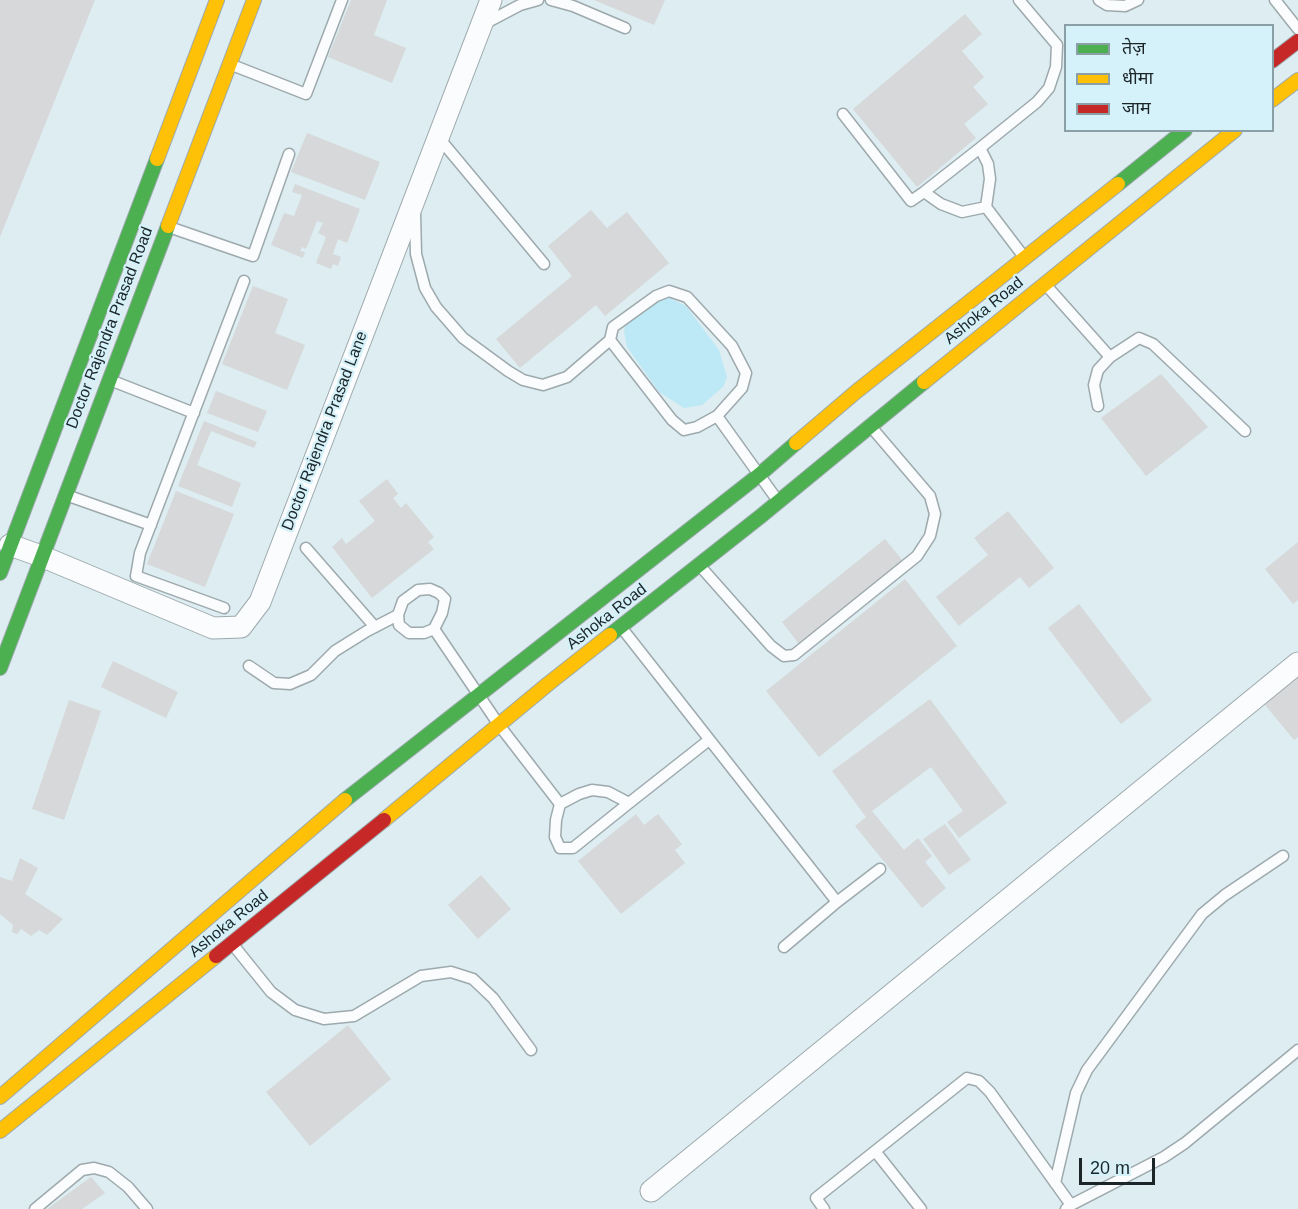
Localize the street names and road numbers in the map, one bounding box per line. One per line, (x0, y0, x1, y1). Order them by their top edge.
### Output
street label: Doctor Rajendra Prasad Road (63, 225, 157, 431)
street label: Ashoka Road (941, 273, 1027, 349)
street label: Doctor Rajendra Prasad Lane (278, 329, 372, 533)
street label: Ashoka Road (563, 580, 651, 654)
street label: Ashoka Road (186, 886, 272, 962)

